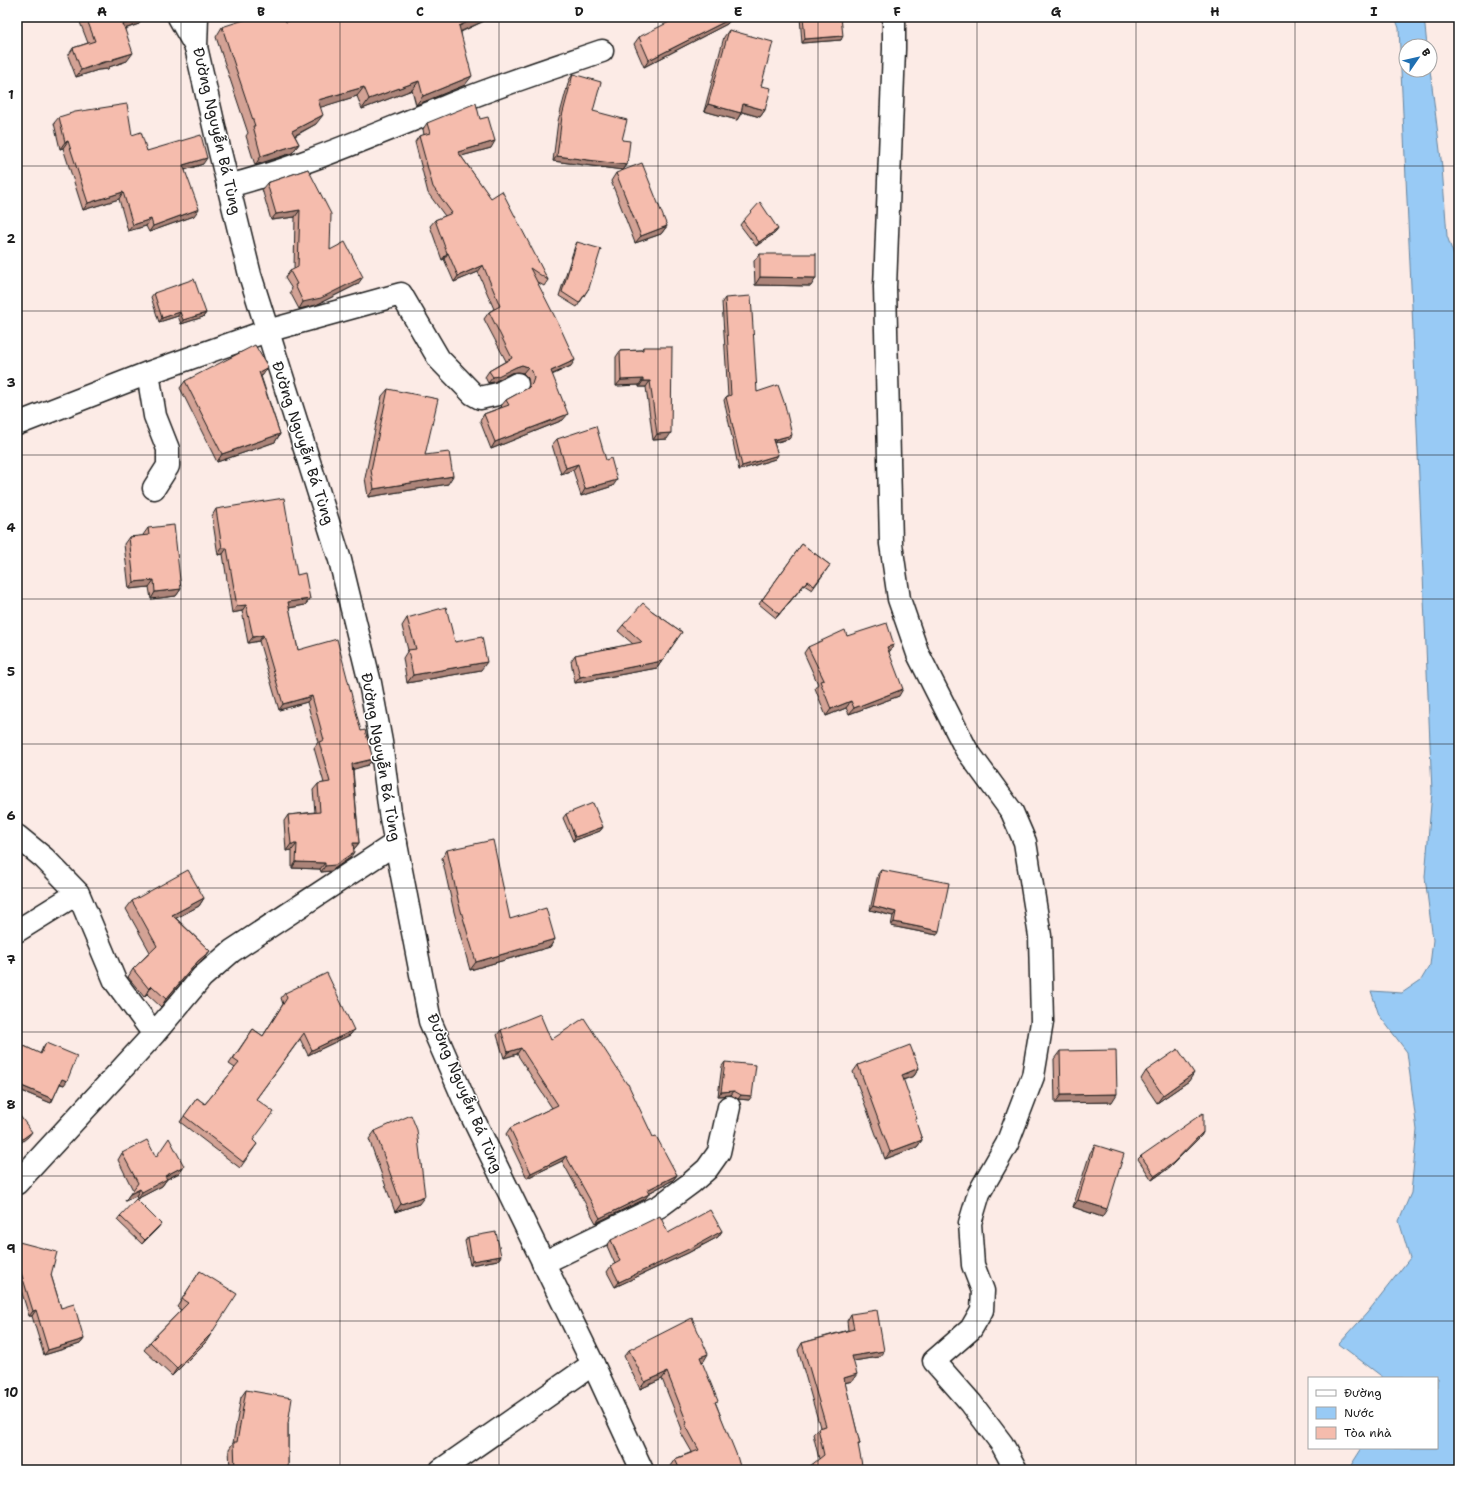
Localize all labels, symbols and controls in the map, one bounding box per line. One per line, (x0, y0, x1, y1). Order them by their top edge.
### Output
text: A (97, 3, 107, 20)
text: B (257, 3, 265, 20)
text: C (416, 3, 424, 20)
text: D (574, 3, 584, 20)
text: E (734, 3, 743, 20)
text: F (893, 3, 901, 20)
text: G (1051, 3, 1062, 20)
text: H (1210, 3, 1220, 20)
text: I (1370, 3, 1378, 20)
north arrow (1398, 38, 1438, 78)
street label: Đường Nguyễn Bá Tùng (188, 45, 246, 217)
text: B (1418, 46, 1434, 60)
text: 1 (8, 86, 14, 103)
text: 2 (6, 230, 16, 247)
street label: Đường Nguyễn Bá Tùng (267, 359, 339, 527)
text: 3 (6, 374, 16, 391)
text: 4 (6, 519, 16, 536)
text: 5 (7, 663, 15, 680)
street label: Đường Nguyễn Bá Tùng (356, 671, 406, 843)
text: 6 (6, 807, 16, 824)
text: 7 (6, 951, 16, 968)
street label: Đường Nguyễn Bá Tùng (422, 1010, 508, 1176)
text: 8 (6, 1096, 16, 1113)
text: 9 (6, 1240, 16, 1257)
legend (1308, 1377, 1438, 1449)
text: 10 (4, 1384, 18, 1401)
text: Đường (1344, 1385, 1382, 1401)
text: Nước (1344, 1405, 1374, 1421)
text: Tòa nhà (1344, 1425, 1392, 1441)

